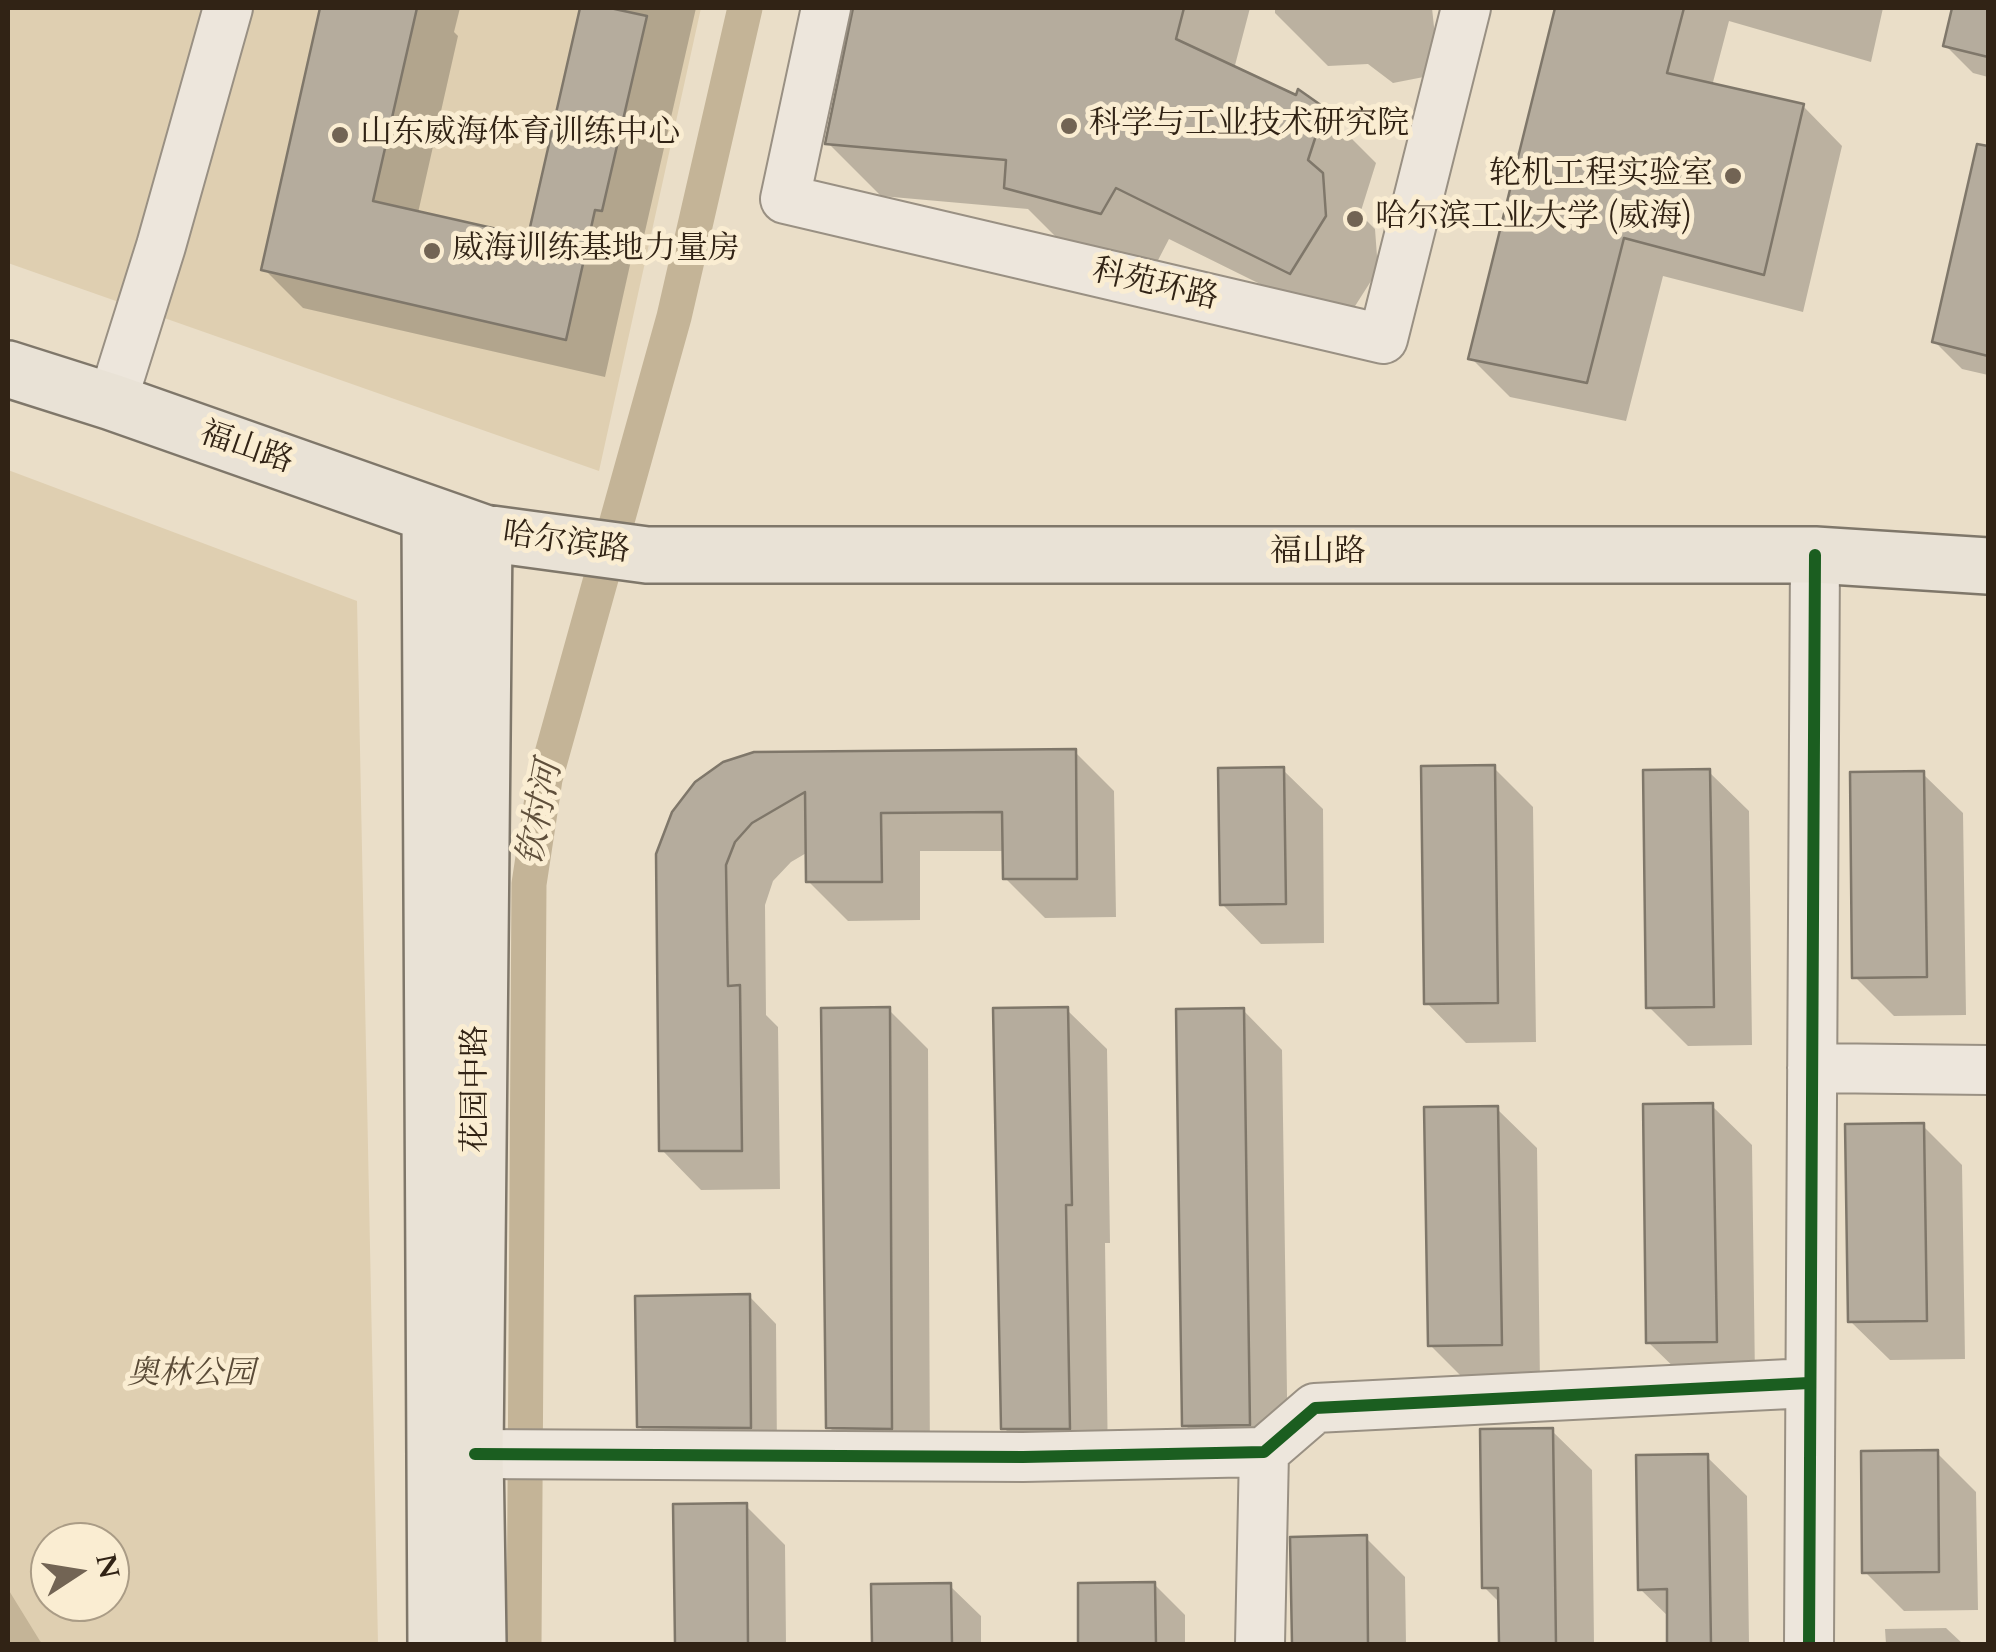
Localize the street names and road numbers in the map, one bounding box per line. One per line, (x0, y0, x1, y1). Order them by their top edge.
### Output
street label: 科苑环路 (1088, 253, 1222, 319)
street label: 福山路 (194, 415, 298, 483)
street label: 哈尔滨路 (500, 516, 632, 572)
street label: 福山路 (1270, 535, 1366, 573)
street label: 花园中路 (459, 1025, 497, 1153)

